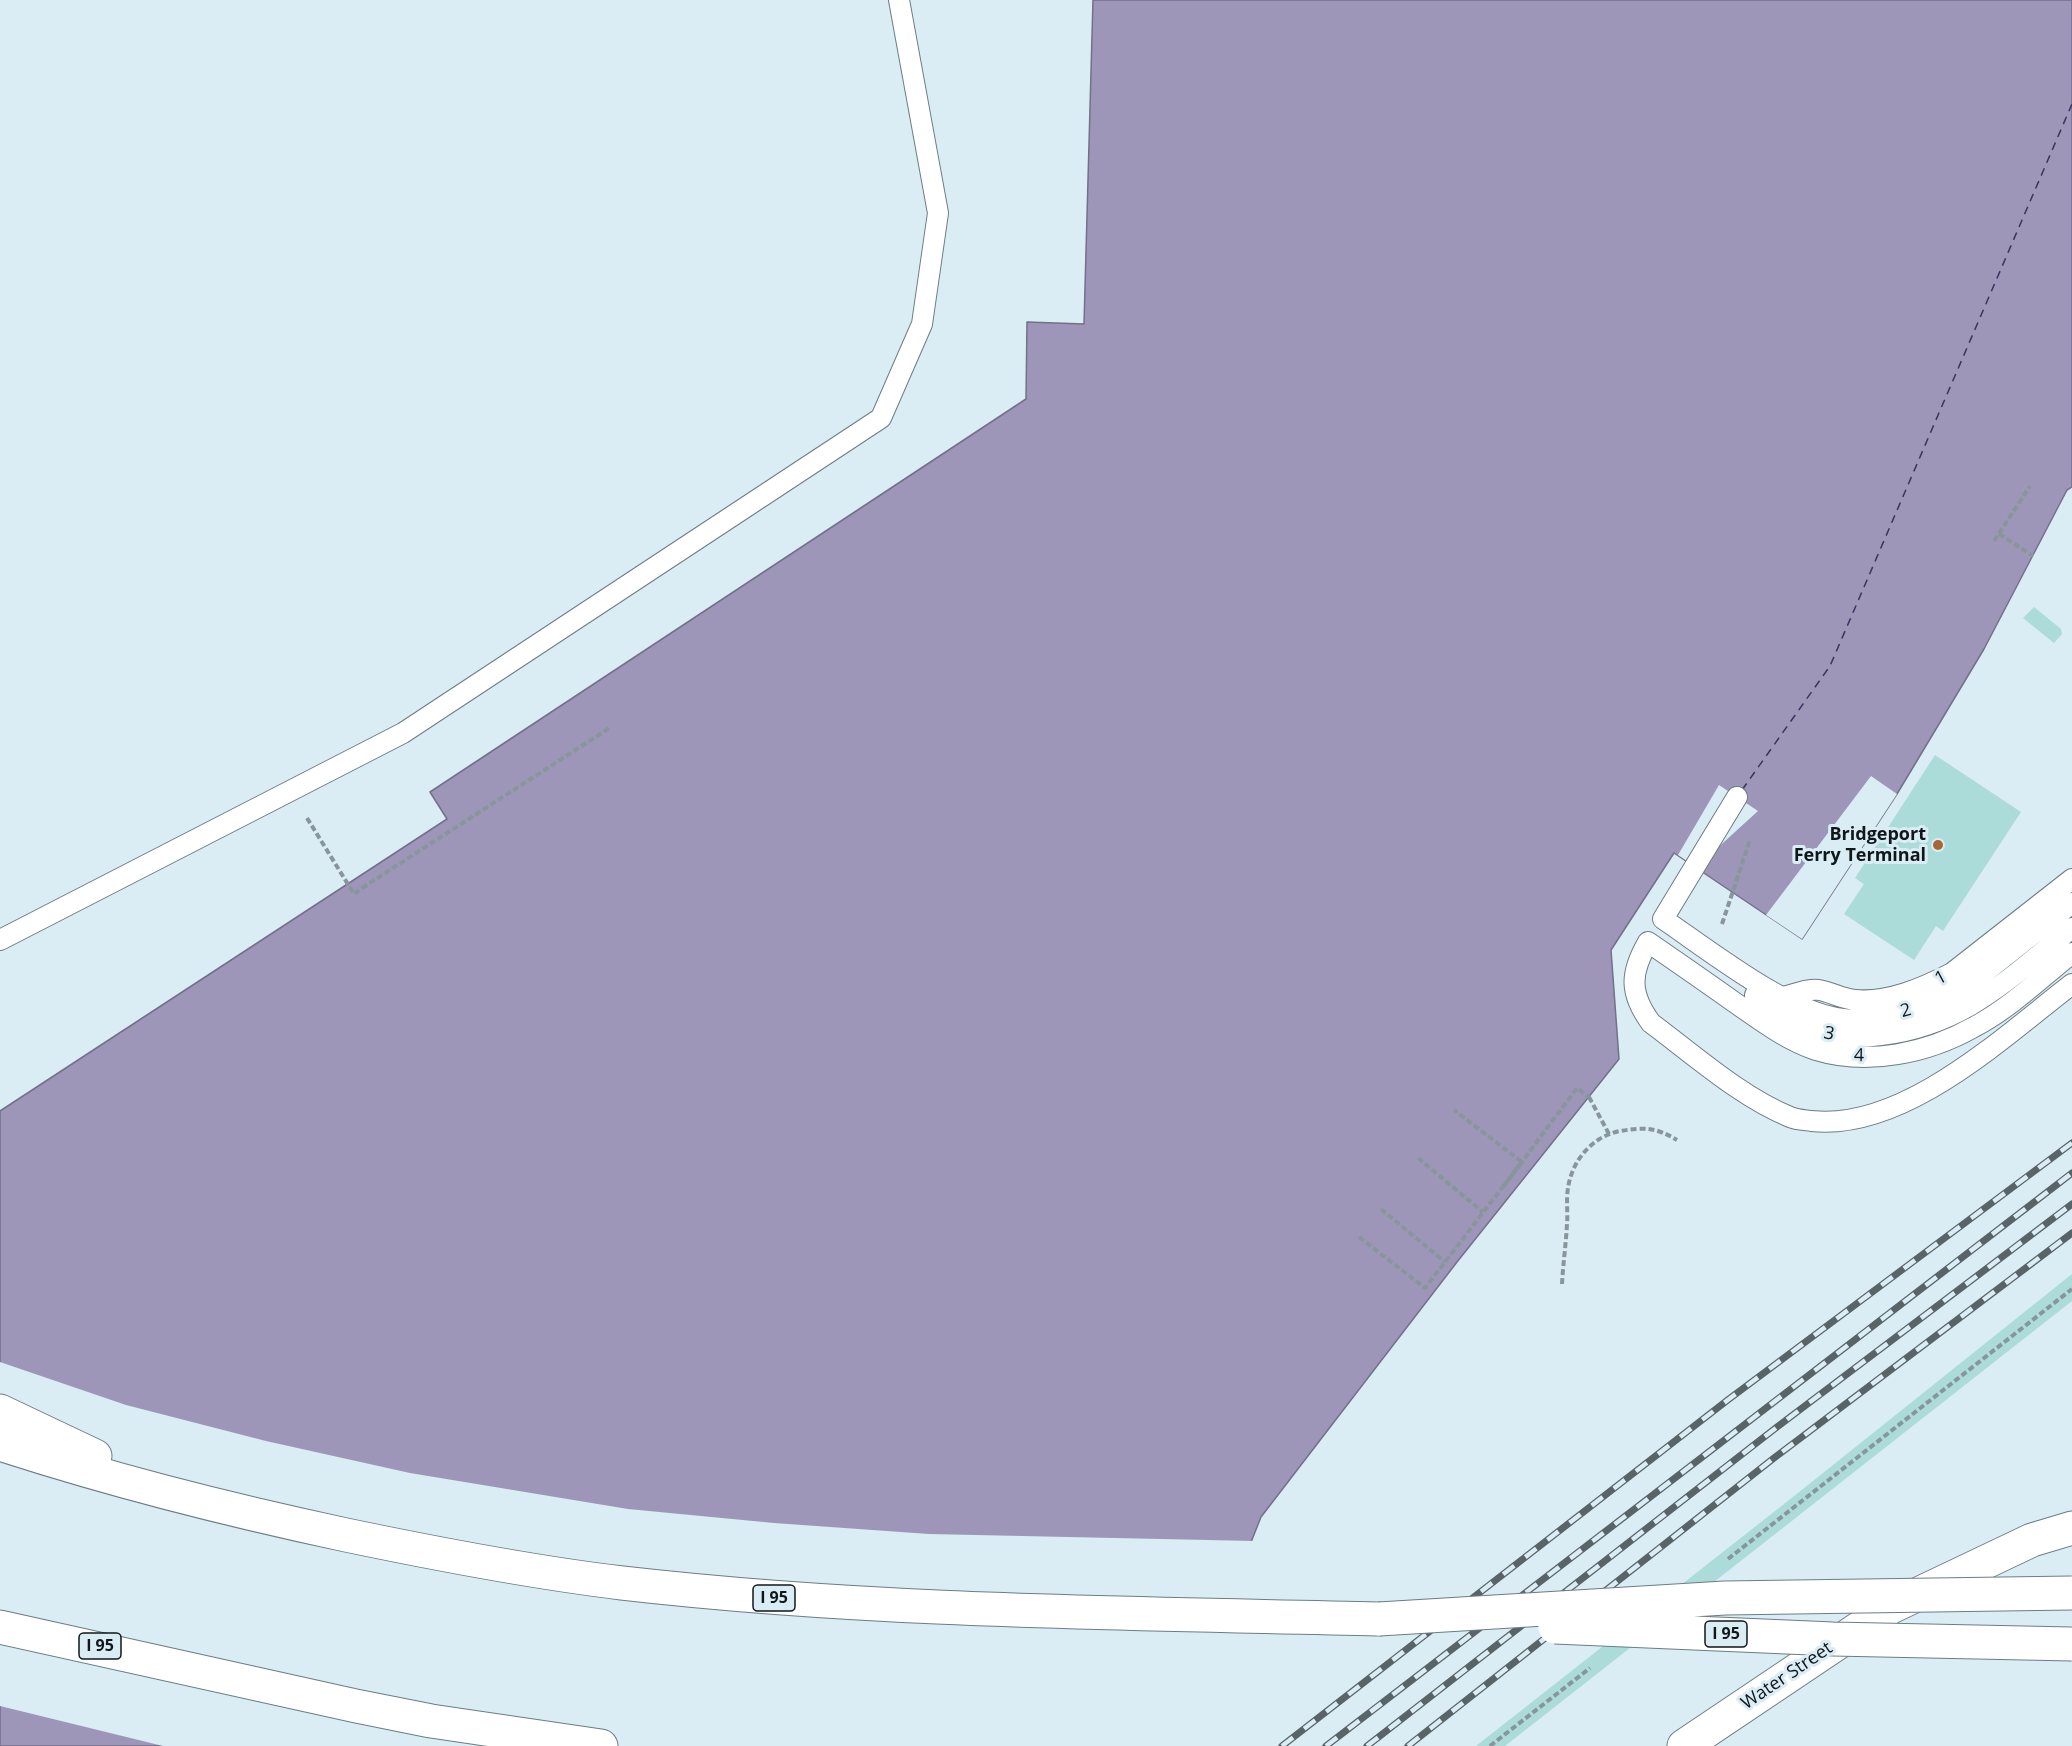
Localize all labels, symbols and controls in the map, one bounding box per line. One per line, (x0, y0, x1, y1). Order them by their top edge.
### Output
place label: Bridgeport Ferry Terminal (1794, 824, 1926, 866)
marker: Bridgeport Ferry Terminal (1931, 838, 1945, 852)
street label: 1 (1931, 966, 1951, 990)
street label: 2 (1898, 999, 1914, 1023)
street label: 3 (1822, 1022, 1836, 1046)
street label: 4 (1854, 1045, 1864, 1067)
road number: I 95 (753, 1585, 795, 1611)
road number: I 95 (1705, 1621, 1747, 1647)
road number: I 95 (79, 1633, 121, 1659)
street label: Water Street (1737, 1638, 1837, 1714)

